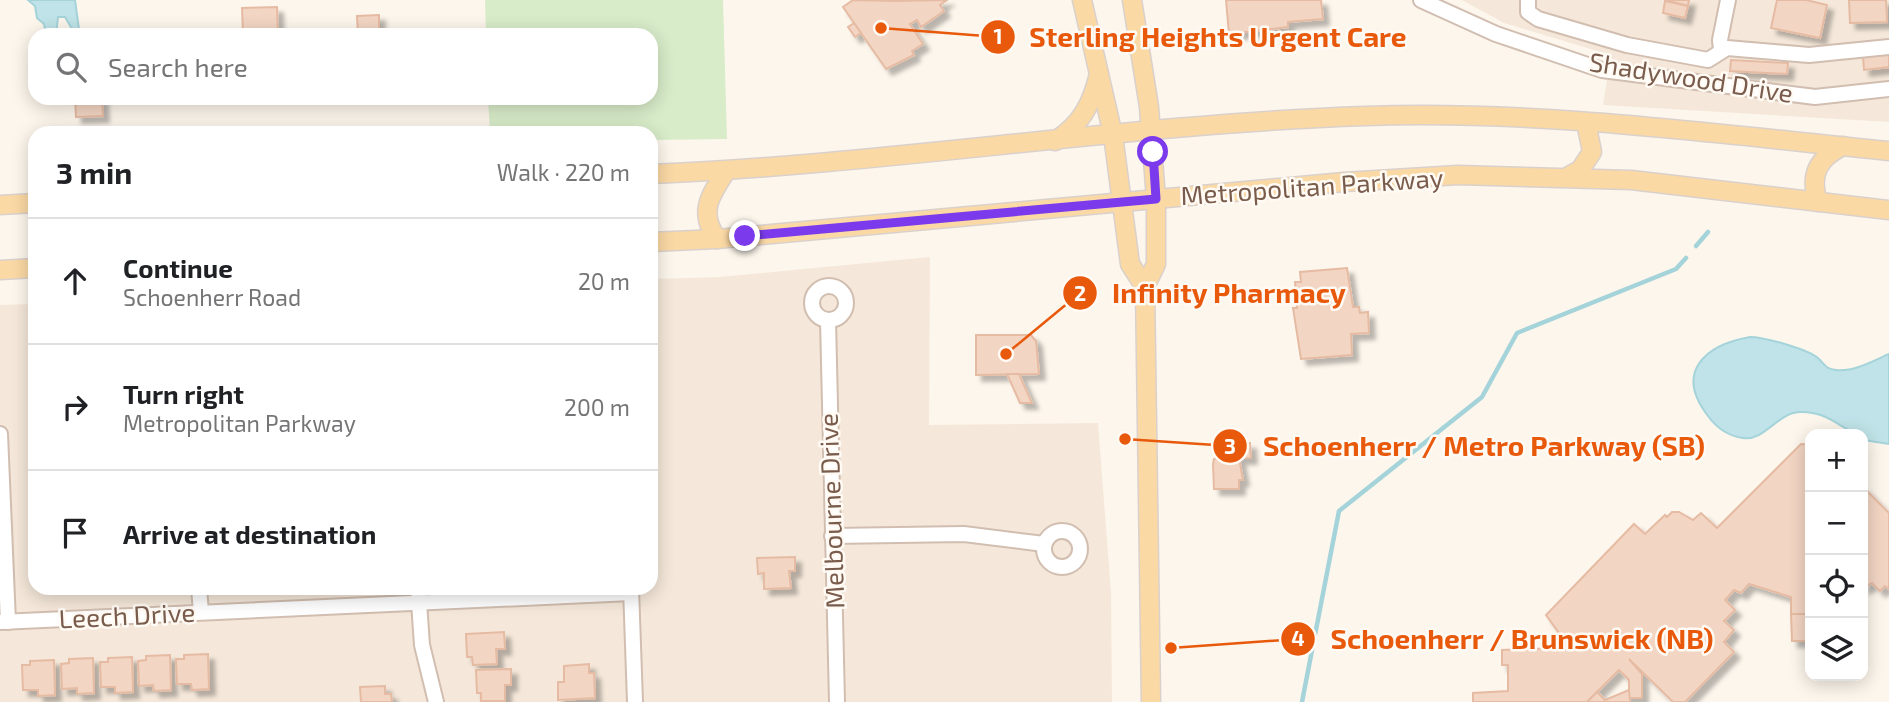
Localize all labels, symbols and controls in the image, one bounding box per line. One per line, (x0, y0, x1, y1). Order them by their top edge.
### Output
callout: Sterling Heights Urgent Care (981, 12, 1421, 61)
text: Sterling Heights Urgent Care (1029, 19, 1407, 53)
text: 1 (993, 23, 1003, 48)
search box (28, 28, 658, 105)
street label: Shadywood Drive (1587, 45, 1795, 108)
icon: search (52, 48, 90, 86)
text: Search here (108, 51, 248, 82)
route start (1137, 136, 1168, 167)
text: 3 min (56, 154, 132, 190)
text: Walk · 220 m (497, 158, 630, 186)
street label: Metropolitan Parkway (1180, 161, 1444, 210)
route end (729, 220, 760, 251)
text: Continue (123, 252, 233, 283)
icon: ahead (56, 262, 94, 300)
text: 20 m (578, 267, 630, 295)
callout: Infinity Pharmacy (1063, 269, 1360, 318)
text: Infinity Pharmacy (1112, 275, 1346, 309)
text: 2 (1074, 280, 1086, 305)
text: Schoenherr Road (123, 283, 301, 311)
text: Turn right (123, 378, 244, 409)
icon: right (56, 388, 94, 426)
text: 200 m (564, 393, 630, 421)
text: Metropolitan Parkway (123, 409, 356, 437)
street label: Melbourne Drive (812, 413, 849, 609)
callout: Schoenherr / Metro Parkway (SB) (1213, 422, 1719, 471)
text: Schoenherr / Metro Parkway (SB) (1263, 428, 1705, 462)
map controls (1805, 429, 1868, 681)
button: + (1805, 429, 1868, 492)
text: 3 (1224, 433, 1236, 458)
button: − (1805, 492, 1868, 555)
icon: arrive (56, 514, 94, 552)
text: Arrive at destination (123, 518, 376, 549)
button: locate (1805, 555, 1868, 618)
street label: Leech Drive (58, 595, 196, 634)
callout: Schoenherr / Brunswick (NB) (1281, 614, 1727, 663)
button: layers (1805, 618, 1868, 681)
text: Schoenherr / Brunswick (NB) (1331, 621, 1713, 655)
text: 4 (1291, 625, 1305, 650)

